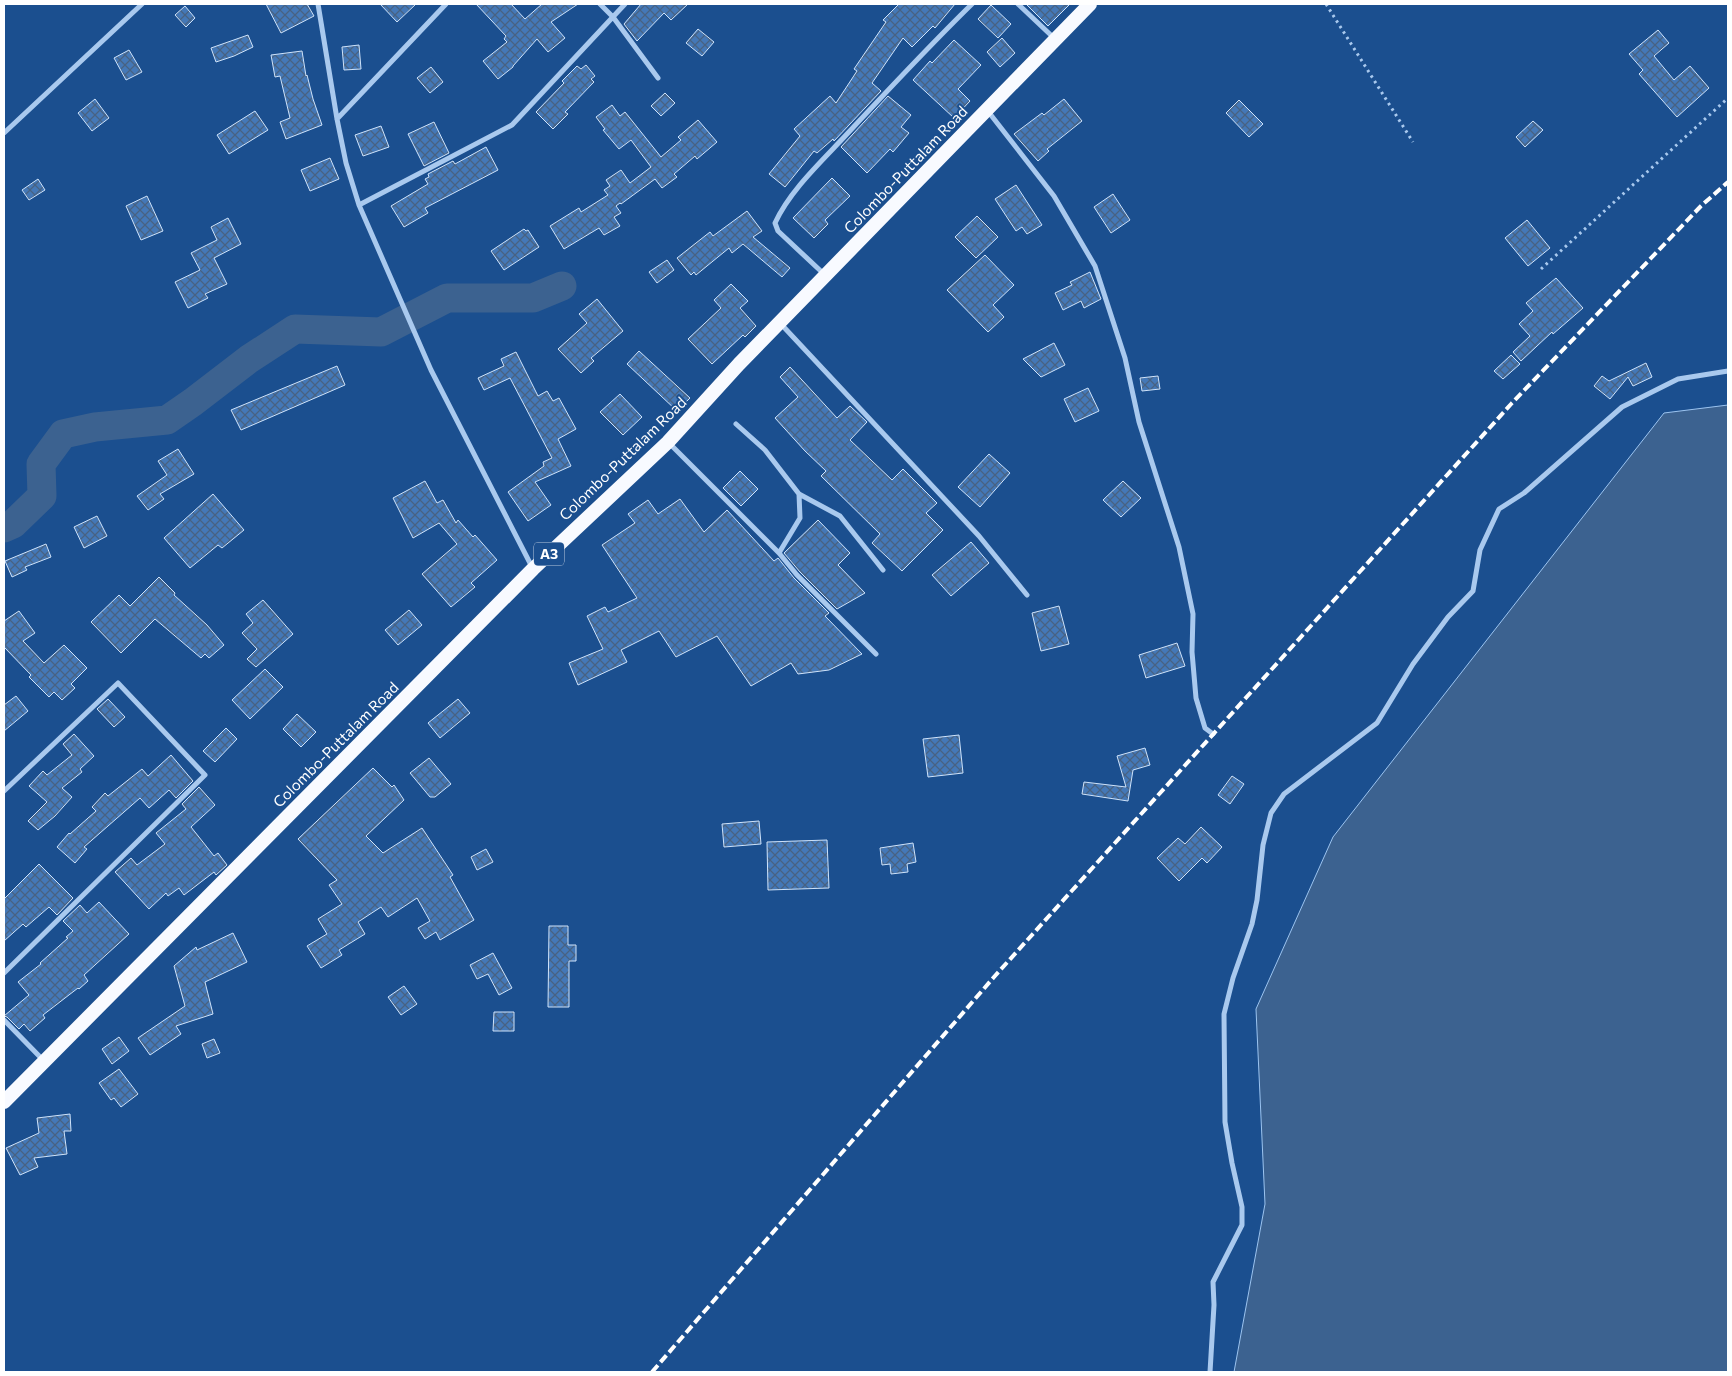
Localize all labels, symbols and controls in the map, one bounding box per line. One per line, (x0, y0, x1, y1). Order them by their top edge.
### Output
street label: Colombo-Puttalam Road (840, 102, 971, 237)
street label: Colombo-Puttalam Road (555, 393, 690, 524)
road number: A3 (534, 542, 564, 566)
street label: Colombo-Puttalam Road (269, 678, 402, 811)

